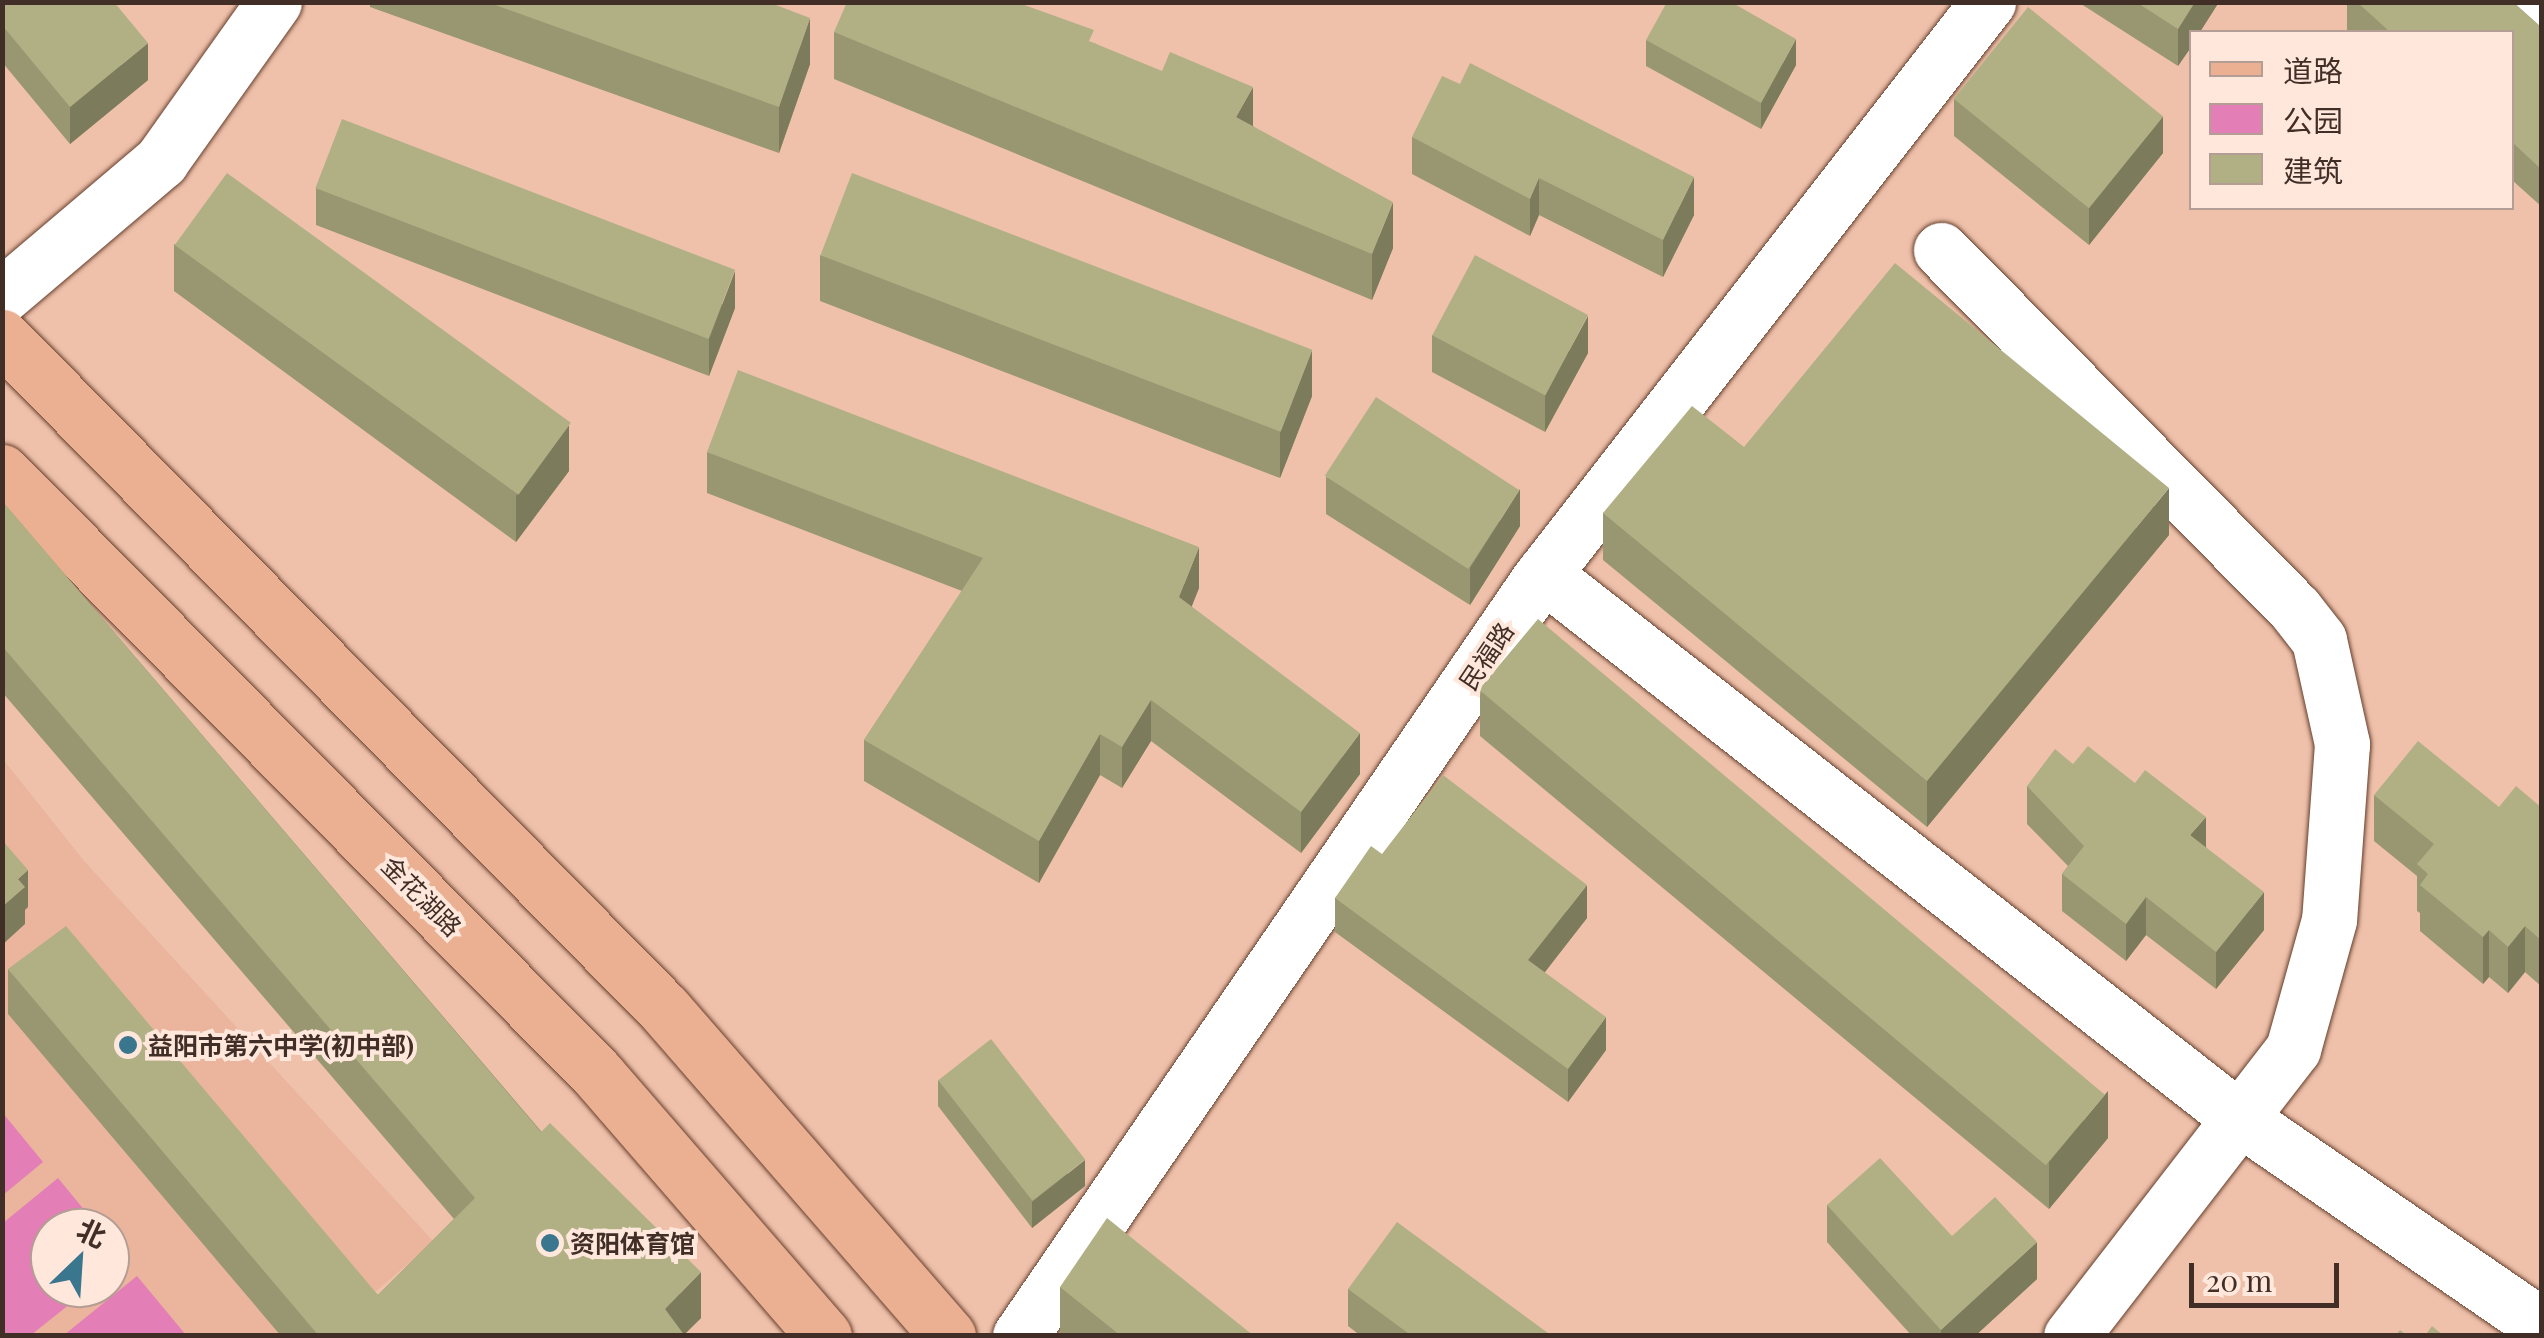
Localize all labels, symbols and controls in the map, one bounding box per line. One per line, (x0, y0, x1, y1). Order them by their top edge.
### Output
legend (2189, 30, 2514, 210)
text: 道路 (2283, 50, 2343, 90)
text: 公园 (2283, 100, 2343, 140)
text: 建筑 (2283, 150, 2343, 190)
street label: 民福路 (1453, 617, 1519, 695)
street label: 金花湖路 (376, 850, 468, 942)
place label: 益阳市第六中学(初中部) (148, 1030, 414, 1060)
marker: 益阳市第六中学(初中部) (117, 1034, 139, 1056)
north arrow (30, 1208, 130, 1308)
text: 北 (72, 1209, 113, 1255)
place label: 资阳体育馆 (570, 1228, 695, 1258)
marker: 资阳体育馆 (539, 1232, 561, 1254)
scale bar (2194, 1243, 2344, 1305)
text: 20 m (2206, 1260, 2272, 1300)

